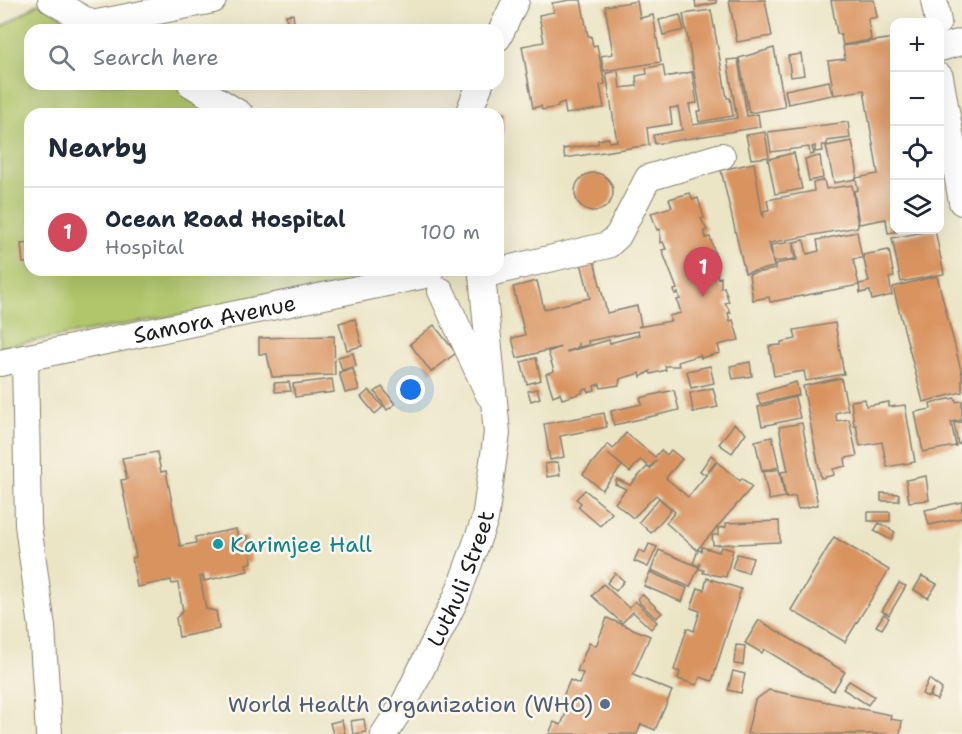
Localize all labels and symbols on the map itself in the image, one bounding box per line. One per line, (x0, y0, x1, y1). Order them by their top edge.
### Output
pin: 1 (684, 248, 722, 297)
street label: Samora Avenue (131, 288, 298, 350)
your location (396, 375, 425, 404)
street label: Luthuli Street (420, 509, 501, 652)
place label: Karimjee Hall (230, 530, 372, 559)
marker: Karimjee Hall (211, 537, 225, 551)
place label: World Health Organization (WHO) (228, 690, 593, 719)
marker: World Health Organization (WHO) (598, 697, 612, 711)

